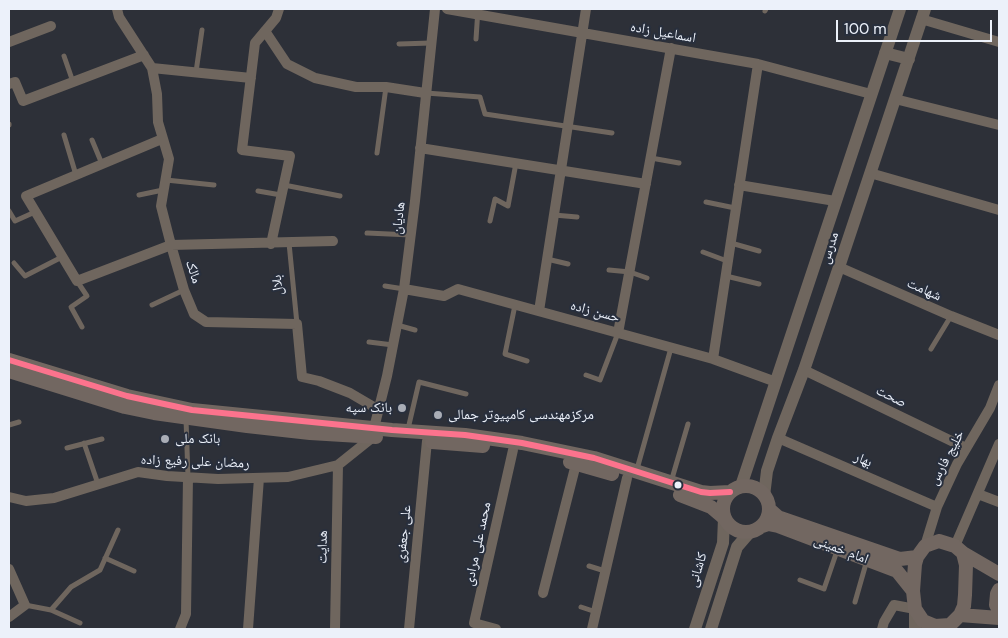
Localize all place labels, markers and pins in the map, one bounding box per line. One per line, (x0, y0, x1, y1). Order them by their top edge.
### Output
place label: بانک سپه (346, 400, 392, 416)
marker: بانک سپه (396, 402, 408, 414)
place label: مرکزمهندسی کامپیوتر جمالی (448, 407, 594, 423)
marker: مرکزمهندسی کامپیوتر جمالی (432, 409, 444, 421)
place label: بانک ملی (175, 431, 220, 447)
marker: بانک ملی (159, 433, 171, 445)
unlabelled marker (673, 480, 683, 490)

